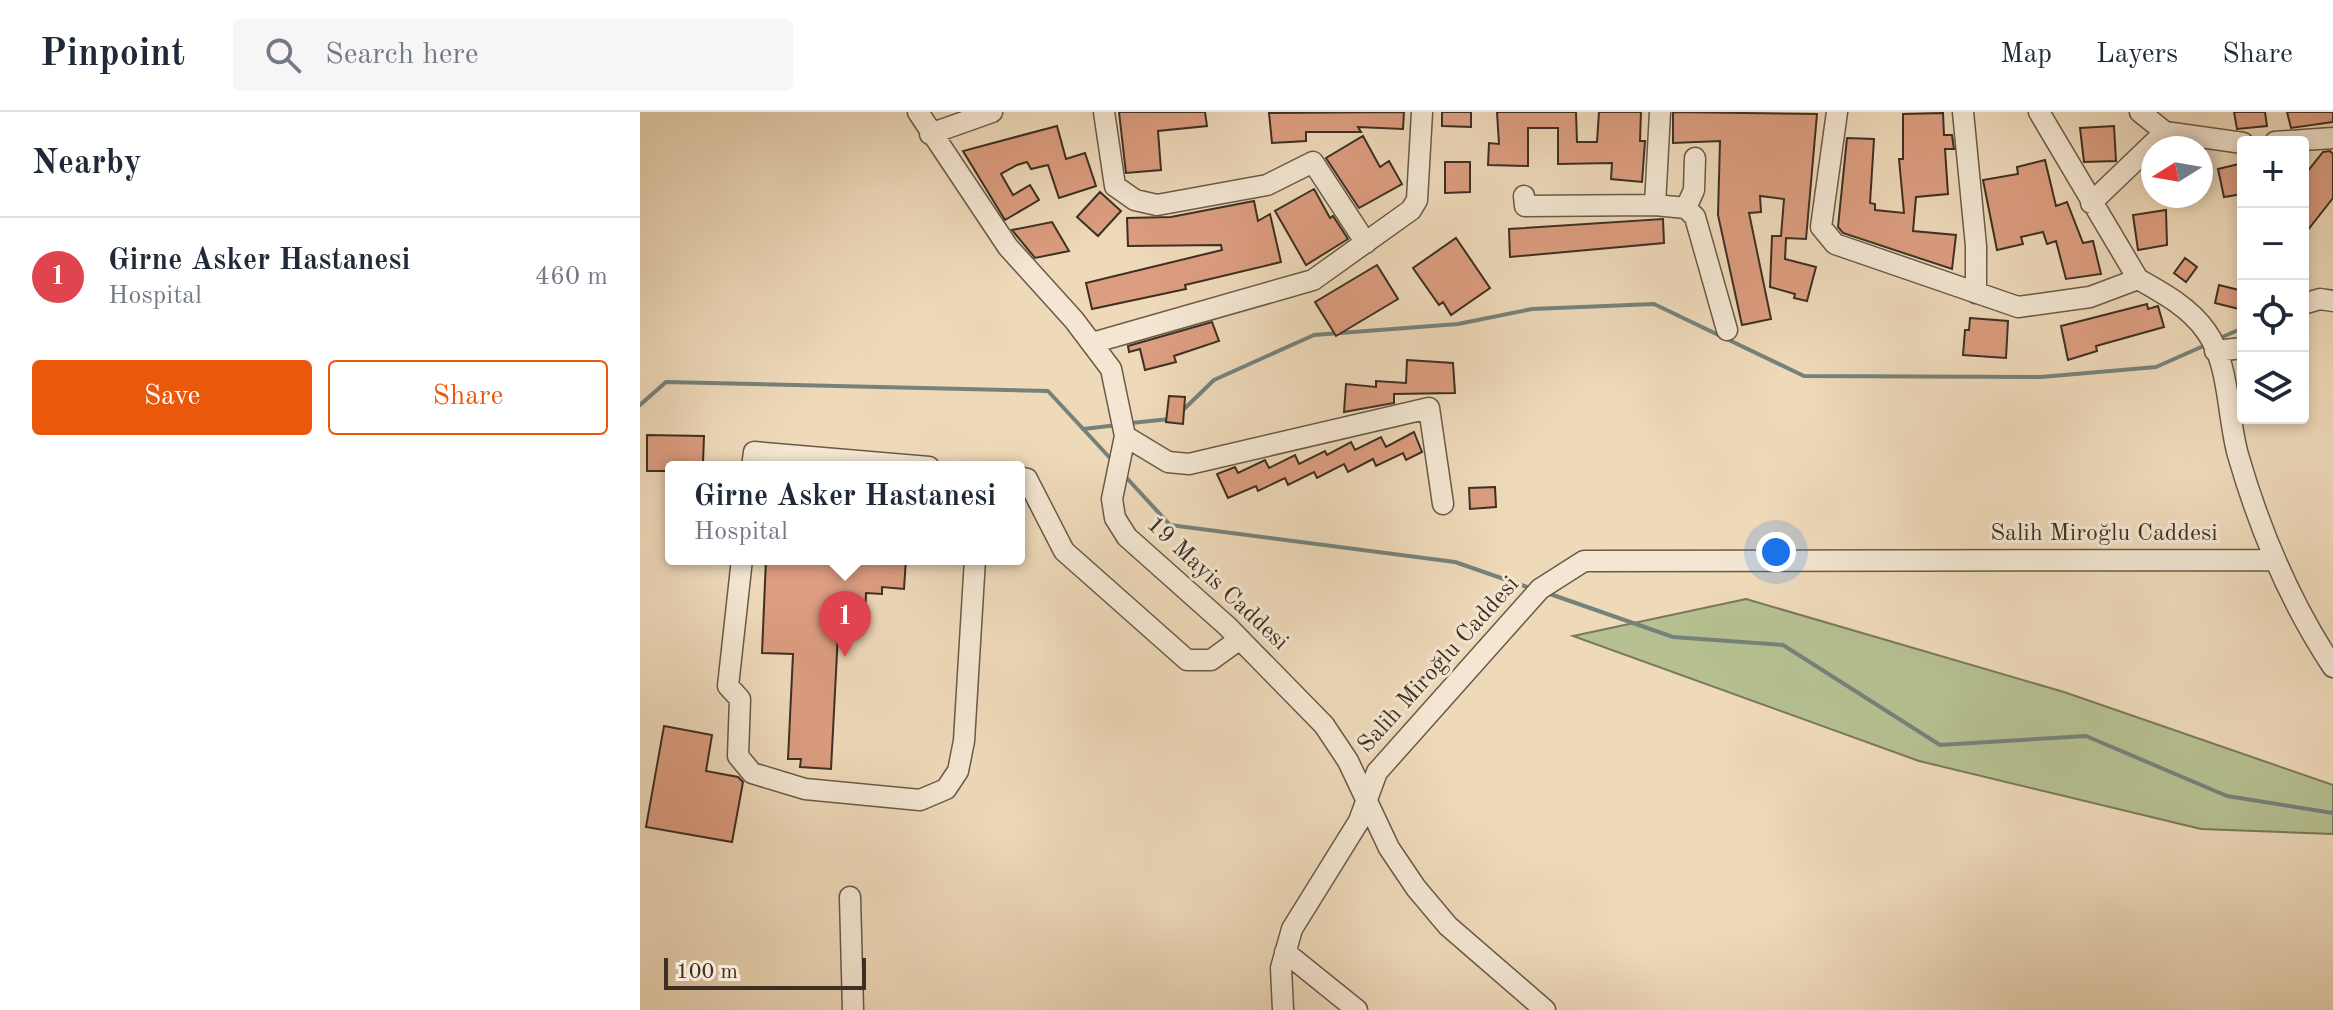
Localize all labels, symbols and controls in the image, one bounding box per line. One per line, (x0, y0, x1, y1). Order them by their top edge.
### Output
search box (233, 19, 793, 91)
icon: search (261, 33, 305, 77)
text: Pinpoint (40, 36, 185, 74)
text: Search here (325, 40, 479, 70)
text: Map (2000, 41, 2052, 69)
text: Layers (2096, 41, 2178, 69)
text: Share (2222, 41, 2293, 69)
north arrow (2141, 136, 2213, 208)
map controls (2237, 136, 2309, 424)
button: + (2237, 136, 2309, 208)
text: Nearby (32, 147, 142, 181)
button: − (2237, 208, 2309, 280)
text: Girne Asker Hastanesi (108, 246, 410, 276)
text: 1 (50, 264, 66, 290)
text: 460 m (535, 264, 608, 290)
button: locate (2237, 280, 2309, 352)
text: Hospital (108, 283, 202, 309)
button: layers (2237, 352, 2309, 424)
button: Save (32, 360, 312, 435)
button: Share (328, 360, 608, 435)
popup (665, 461, 1025, 565)
text: Girne Asker Hastanesi (694, 482, 996, 512)
street label: 19 Mayis Caddesi (1142, 513, 1292, 655)
text: Hospital (694, 519, 788, 545)
street label: Salih Miroğlu Caddesi (1990, 522, 2218, 546)
your location (1756, 532, 1796, 572)
street label: Salih Miroğlu Caddesi (1354, 572, 1524, 758)
pin: 1 (819, 591, 871, 657)
scale bar (664, 954, 866, 990)
text: 100 m (676, 961, 738, 983)

